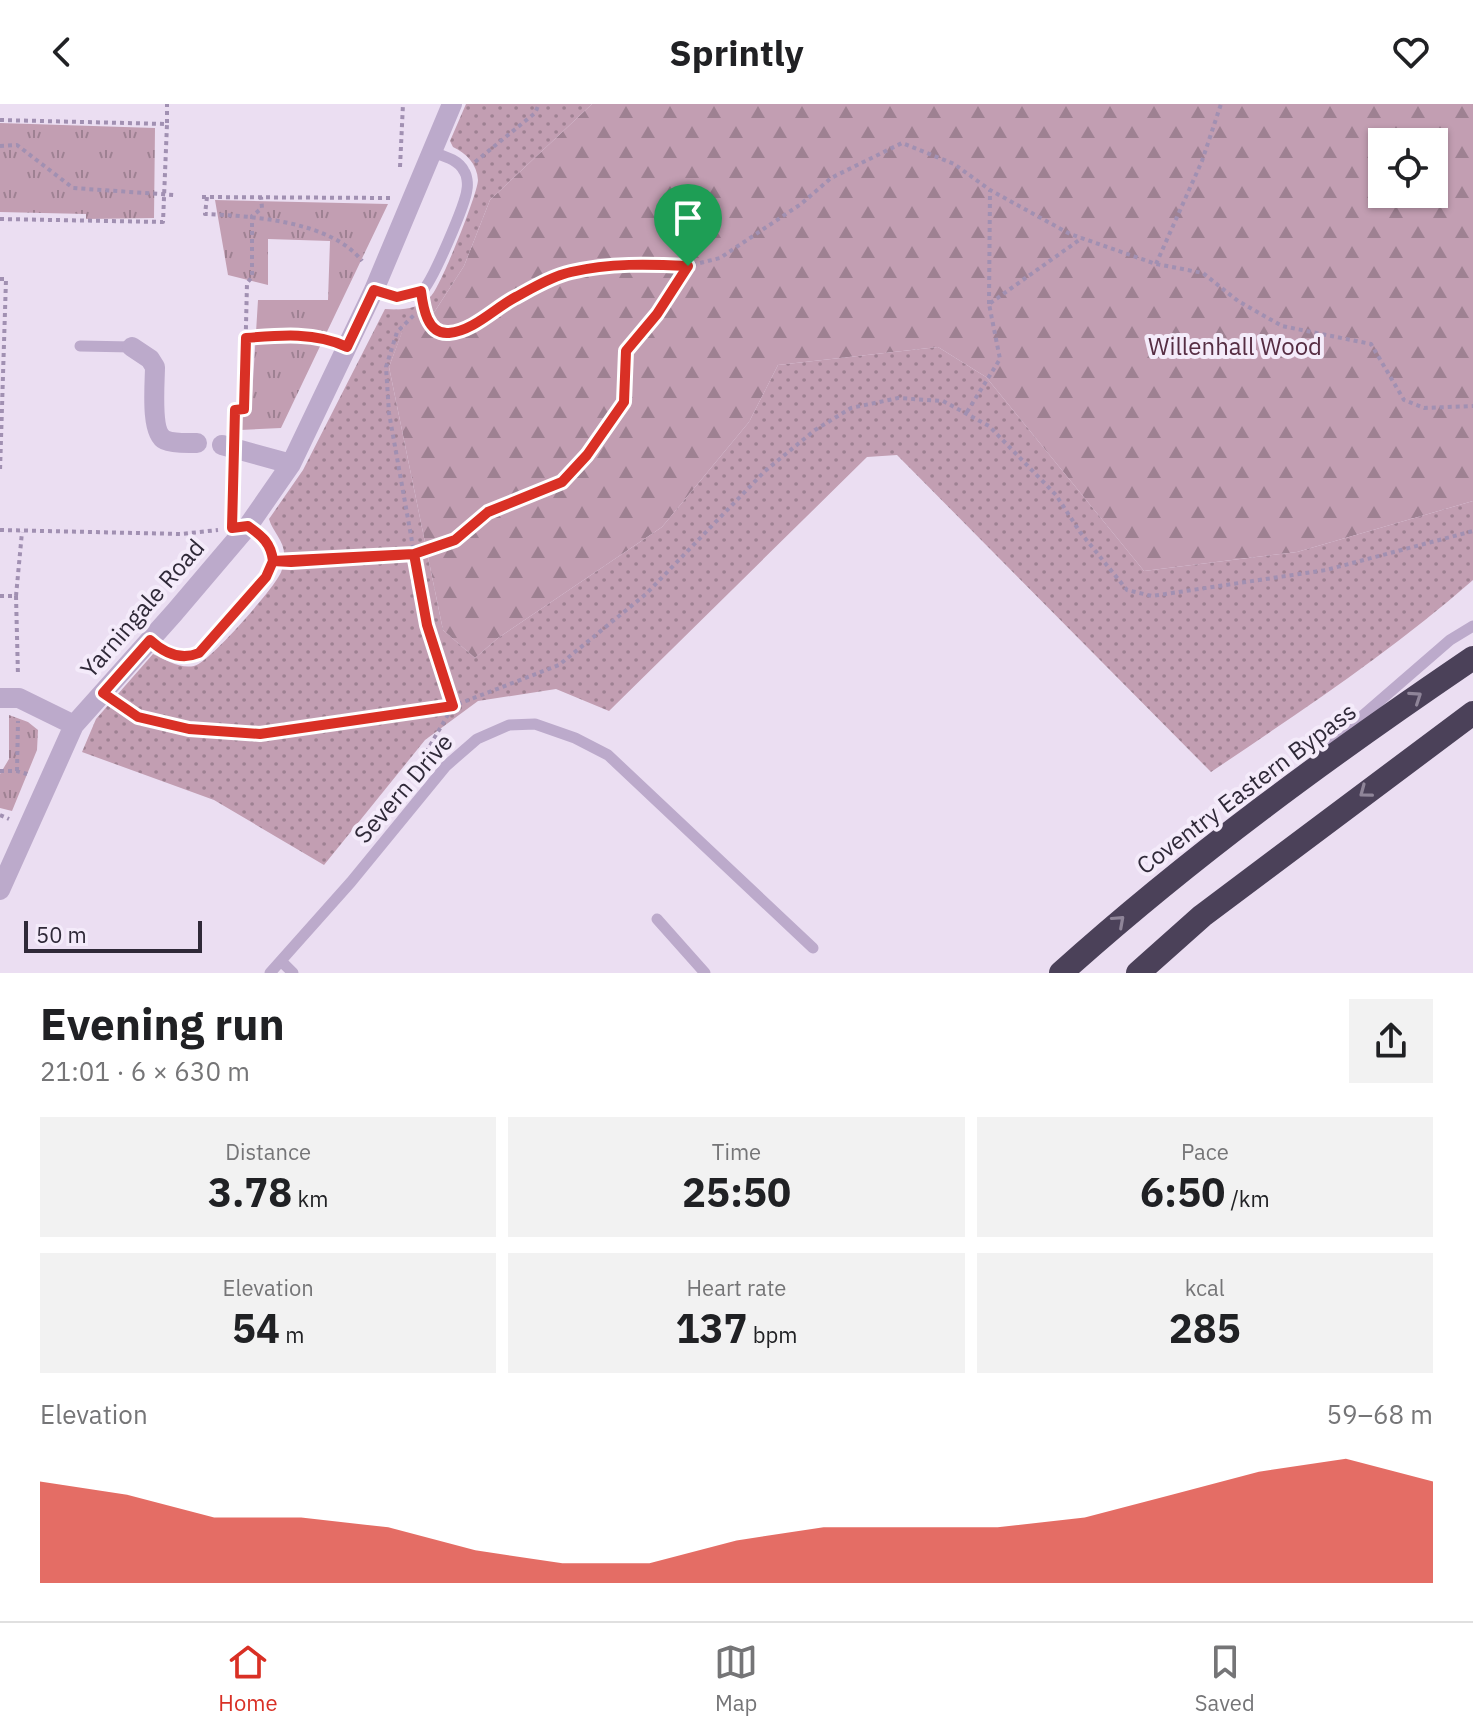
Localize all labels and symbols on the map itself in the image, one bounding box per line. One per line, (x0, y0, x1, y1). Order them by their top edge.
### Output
pin (654, 184, 722, 266)
park label: Willenhall Wood (1148, 330, 1322, 362)
street label: Yarningale Road (73, 532, 211, 684)
one-way arrow (1407, 692, 1422, 707)
street label: Coventry Eastern Bypass (1130, 695, 1362, 881)
street label: Severn Drive (346, 726, 460, 850)
one-way arrow (1359, 783, 1374, 797)
one-way arrow (1110, 915, 1124, 930)
scale bar (24, 917, 202, 953)

